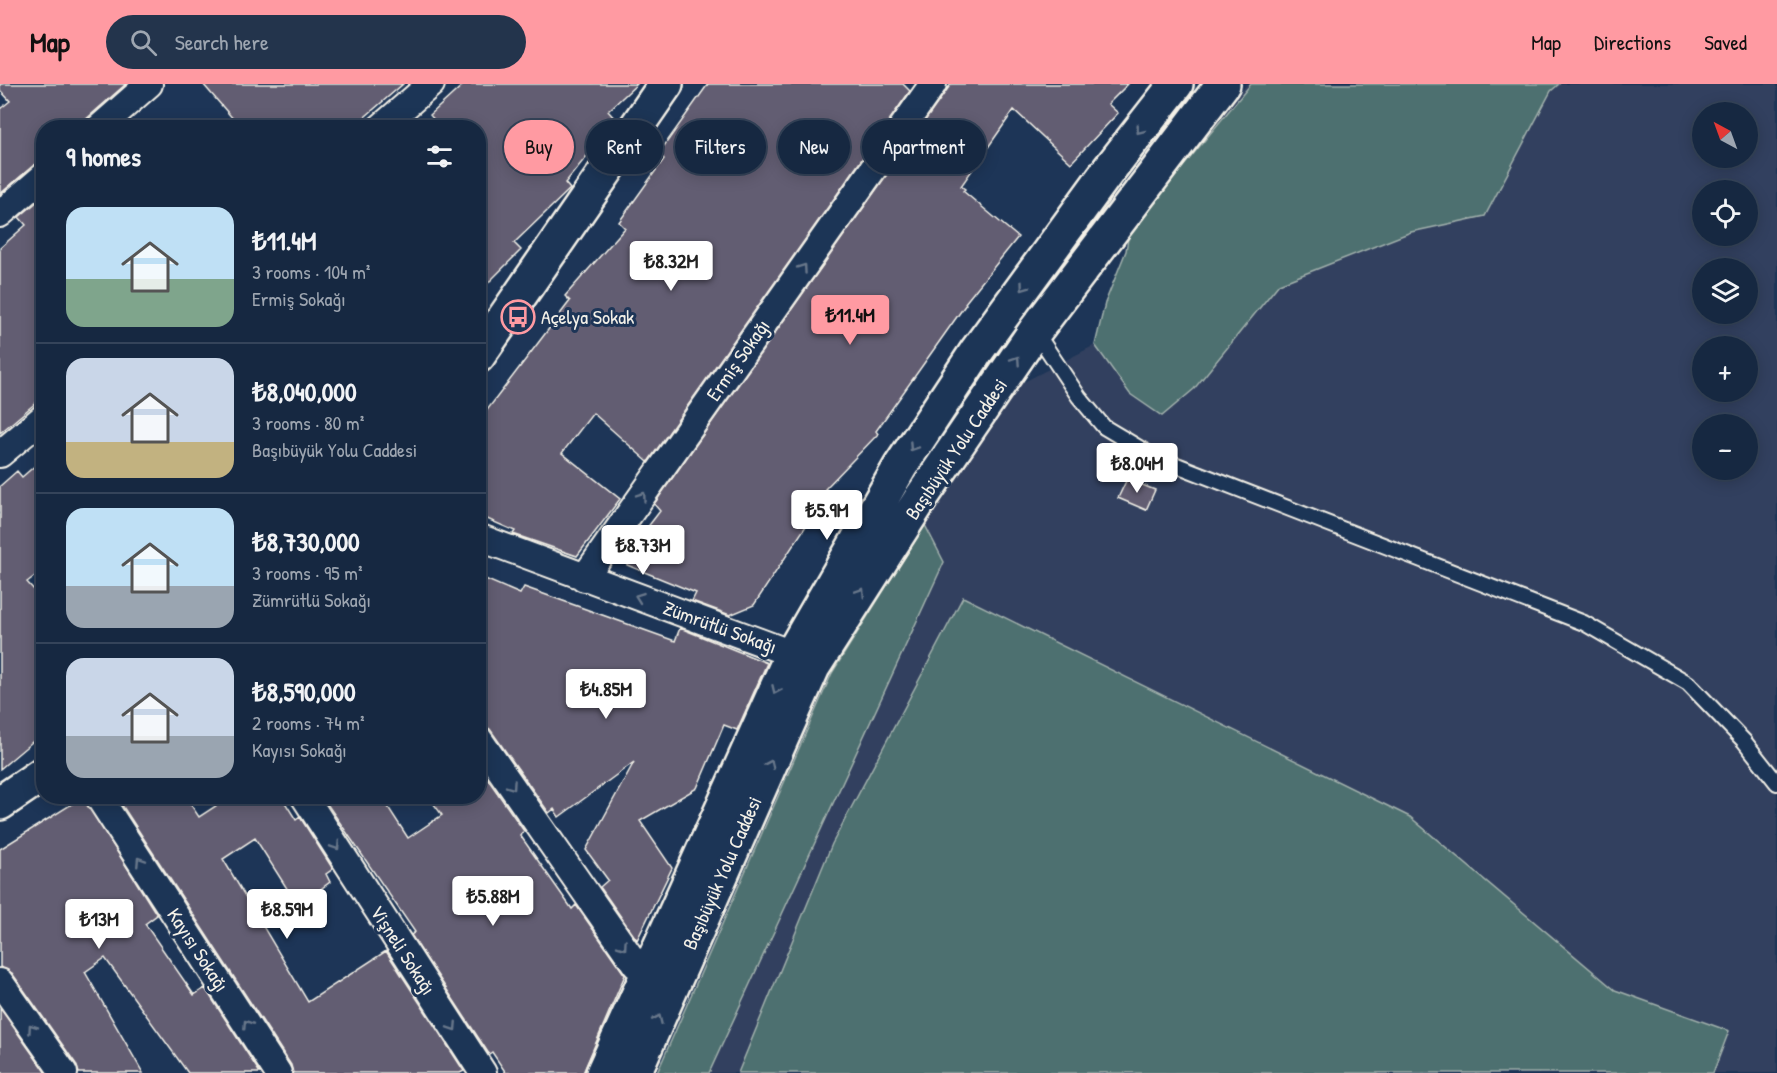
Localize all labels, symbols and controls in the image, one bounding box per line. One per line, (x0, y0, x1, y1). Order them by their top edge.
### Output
search box (106, 15, 526, 69)
text: Map (30, 23, 70, 61)
icon: search (127, 26, 160, 59)
text: Search here (175, 27, 269, 57)
text: Map (1531, 28, 1561, 57)
text: Directions (1594, 28, 1671, 57)
text: Saved (1704, 28, 1747, 57)
north arrow (1692, 102, 1758, 168)
map controls (1692, 102, 1758, 480)
chip: Buy (504, 120, 574, 174)
chip: Rent (586, 120, 663, 174)
chip: Filters (675, 120, 766, 174)
chip: New (778, 120, 850, 174)
chip: Apartment (862, 120, 986, 174)
one-way arrow (1136, 123, 1147, 134)
text: 9 homes (66, 139, 141, 174)
icon: filters (423, 140, 456, 173)
button: locate (1692, 180, 1758, 246)
text: ₺11.4M (252, 223, 317, 258)
icon: home (114, 231, 186, 303)
pin: ₺8.32M (622, 241, 720, 292)
text: ₺8.32M (644, 247, 698, 274)
text: 3 rooms · 104 m² (252, 258, 370, 285)
button: layers (1692, 258, 1758, 324)
one-way arrow (796, 263, 807, 274)
one-way arrow (1020, 280, 1031, 291)
text: Ermiş Sokağı (252, 285, 346, 312)
pin: ₺11.4M (801, 295, 899, 346)
bus stop icon: Açelya Sokak (500, 299, 536, 335)
text: ₺11.4M (825, 301, 875, 328)
place label: Açelya Sokak (541, 303, 634, 330)
street label: Ermiş Sokağı (700, 314, 776, 406)
button: + (1692, 336, 1758, 402)
one-way arrow (1008, 356, 1020, 366)
street label: Başıbüyük Yolu Caddesi (898, 373, 1013, 525)
text: ₺8,040,000 (252, 374, 357, 409)
icon: home (114, 382, 186, 454)
text: 3 rooms · 80 m² (252, 409, 364, 436)
button: − (1692, 414, 1758, 480)
text: Başıbüyük Yolu Caddesi (252, 436, 417, 463)
one-way arrow (909, 440, 920, 451)
pin: ₺8.04M (1088, 443, 1186, 494)
text: ₺8.04M (1111, 449, 1163, 476)
pin: ₺5.9M (785, 490, 869, 541)
one-way arrow (635, 491, 646, 502)
text: ₺5.9M (805, 496, 849, 523)
text: ₺8,730,000 (252, 524, 360, 559)
pin: ₺8.73M (594, 525, 692, 576)
text: ₺8.73M (615, 531, 671, 558)
icon: home (114, 532, 186, 604)
text: 3 rooms · 95 m² (252, 559, 362, 586)
text: Zümrütlü Sokağı (252, 586, 371, 613)
one-way arrow (854, 588, 865, 599)
one-way arrow (634, 592, 645, 605)
street label: Zümrütlü Sokağı (660, 593, 781, 660)
pin: ₺4.85M (557, 669, 655, 720)
text: ₺8,590,000 (252, 674, 356, 709)
text: ₺4.85M (580, 675, 632, 702)
icon: home (114, 682, 186, 754)
one-way arrow (771, 684, 783, 695)
text: 2 rooms · 74 m² (252, 709, 364, 736)
text: Kayısı Sokağı (252, 736, 347, 763)
one-way arrow (763, 760, 775, 771)
one-way arrow (505, 779, 516, 790)
street label: Başıbüyük Yolu Caddesi (676, 792, 767, 954)
one-way arrow (328, 839, 339, 850)
one-way arrow (136, 856, 147, 867)
pin: ₺5.88M (444, 876, 542, 927)
text: ₺5.88M (466, 882, 520, 909)
pin: ₺8.59M (238, 889, 336, 940)
text: ₺8.59M (261, 895, 313, 922)
pin: ₺13M (63, 899, 135, 950)
street label: Vişneli Sokağı (364, 900, 442, 1000)
street label: Kayısı Sokağı (161, 903, 236, 997)
text: ₺13M (79, 905, 119, 932)
one-way arrow (616, 940, 627, 951)
one-way arrow (650, 1015, 662, 1026)
one-way arrow (242, 1020, 254, 1030)
one-way arrow (446, 1021, 458, 1031)
one-way arrow (28, 1023, 39, 1034)

